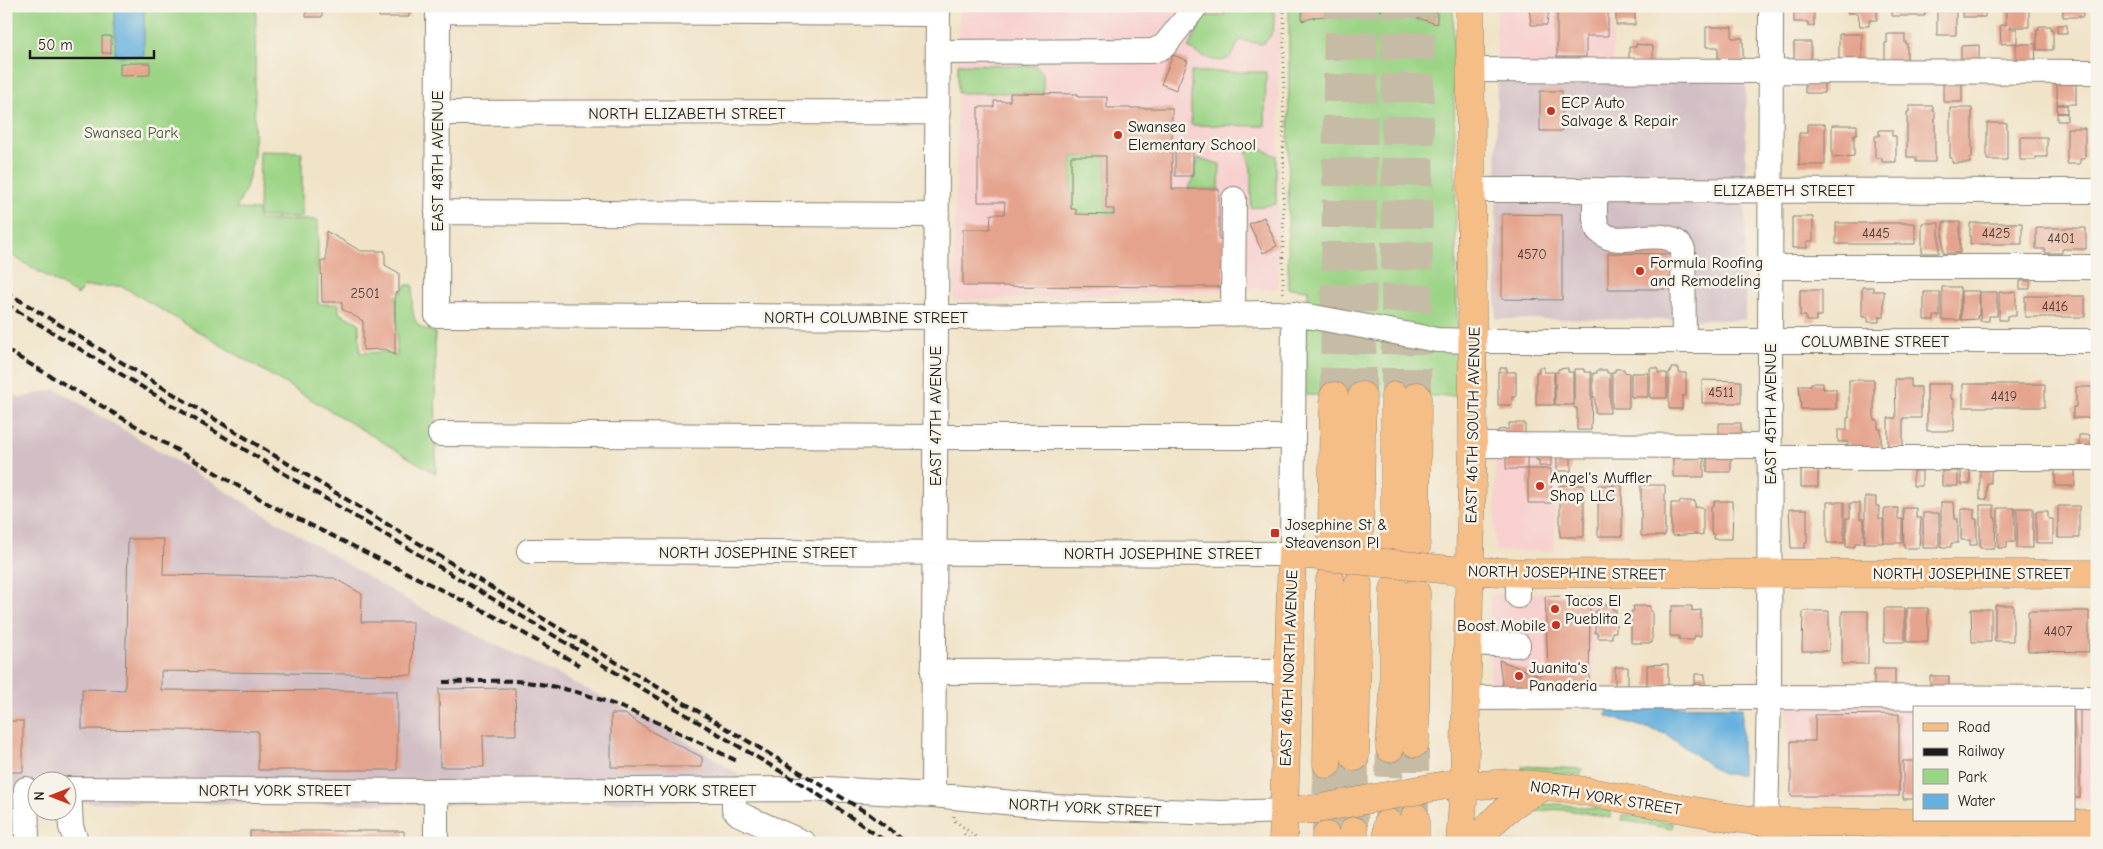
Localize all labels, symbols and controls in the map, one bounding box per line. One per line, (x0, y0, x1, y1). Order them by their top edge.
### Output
scale bar (30, 28, 154, 60)
text: 50 m (38, 36, 73, 54)
street label: EAST 48TH AVENUE (429, 90, 447, 231)
place label: ECP Auto Salvage & Repair (1561, 94, 1678, 130)
street label: NORTH ELIZABETH STREET (588, 105, 786, 123)
marker: ECP Auto Salvage & Repair (1545, 105, 1557, 117)
place label: Swansea Elementary School (1128, 118, 1256, 154)
park label: Swansea Park (84, 124, 178, 142)
marker: Swansea Elementary School (1112, 129, 1124, 141)
street label: ELIZABETH STREET (1713, 182, 1856, 200)
house number: 4445 (1862, 225, 1890, 242)
house number: 4425 (1982, 225, 2010, 242)
house number: 4401 (2047, 230, 2075, 247)
house number: 4570 (1517, 246, 1547, 263)
place label: Formula Roofing and Remodeling (1650, 254, 1763, 290)
marker: Formula Roofing and Remodeling (1634, 265, 1646, 277)
house number: 2501 (351, 285, 379, 302)
house number: 4416 (2042, 298, 2068, 315)
street label: NORTH COLUMBINE STREET (764, 309, 969, 327)
street label: EAST 46TH SOUTH AVENUE (1462, 326, 1484, 523)
street label: COLUMBINE STREET (1801, 333, 1950, 351)
street label: EAST 45TH AVENUE (1762, 343, 1780, 485)
street label: EAST 47TH AVENUE (927, 346, 945, 486)
house number: 4511 (1708, 384, 1734, 401)
house number: 4419 (1991, 388, 2017, 405)
place label: Angel's Muffler Shop LLC (1550, 469, 1652, 505)
marker: Angel's Muffler Shop LLC (1534, 480, 1546, 492)
place label: Josephine St & Steavenson Pl (1285, 516, 1387, 552)
marker: Josephine St & Steavenson Pl (1269, 527, 1281, 539)
street label: NORTH JOSEPHINE STREET (659, 544, 858, 562)
street label: NORTH JOSEPHINE STREET (1064, 545, 1263, 563)
street label: NORTH JOSEPHINE STREET (1468, 562, 1667, 584)
street label: NORTH JOSEPHINE STREET (1873, 565, 2072, 583)
street label: EAST 46TH NORTH AVENUE (1277, 569, 1301, 767)
place label: Tacos El Pueblita 2 (1565, 592, 1632, 628)
marker: Tacos El Pueblita 2 (1549, 603, 1561, 615)
place label: Boost Mobile (1457, 617, 1546, 635)
marker: Boost Mobile (1550, 619, 1562, 631)
house number: 4407 (2044, 623, 2073, 640)
place label: Juanita's Panaderia (1529, 659, 1597, 695)
marker: Juanita's Panaderia (1513, 670, 1525, 682)
legend (1913, 706, 2076, 822)
text: Road (1958, 718, 1990, 736)
text: Railway (1958, 742, 2005, 760)
text: Park (1958, 768, 1987, 786)
north arrow (28, 772, 78, 822)
street label: NORTH YORK STREET (1529, 777, 1683, 819)
street label: NORTH YORK STREET (199, 782, 352, 800)
street label: NORTH YORK STREET (604, 782, 757, 800)
text: N (31, 791, 48, 801)
text: Water (1958, 792, 1995, 810)
street label: NORTH YORK STREET (1008, 795, 1162, 821)

